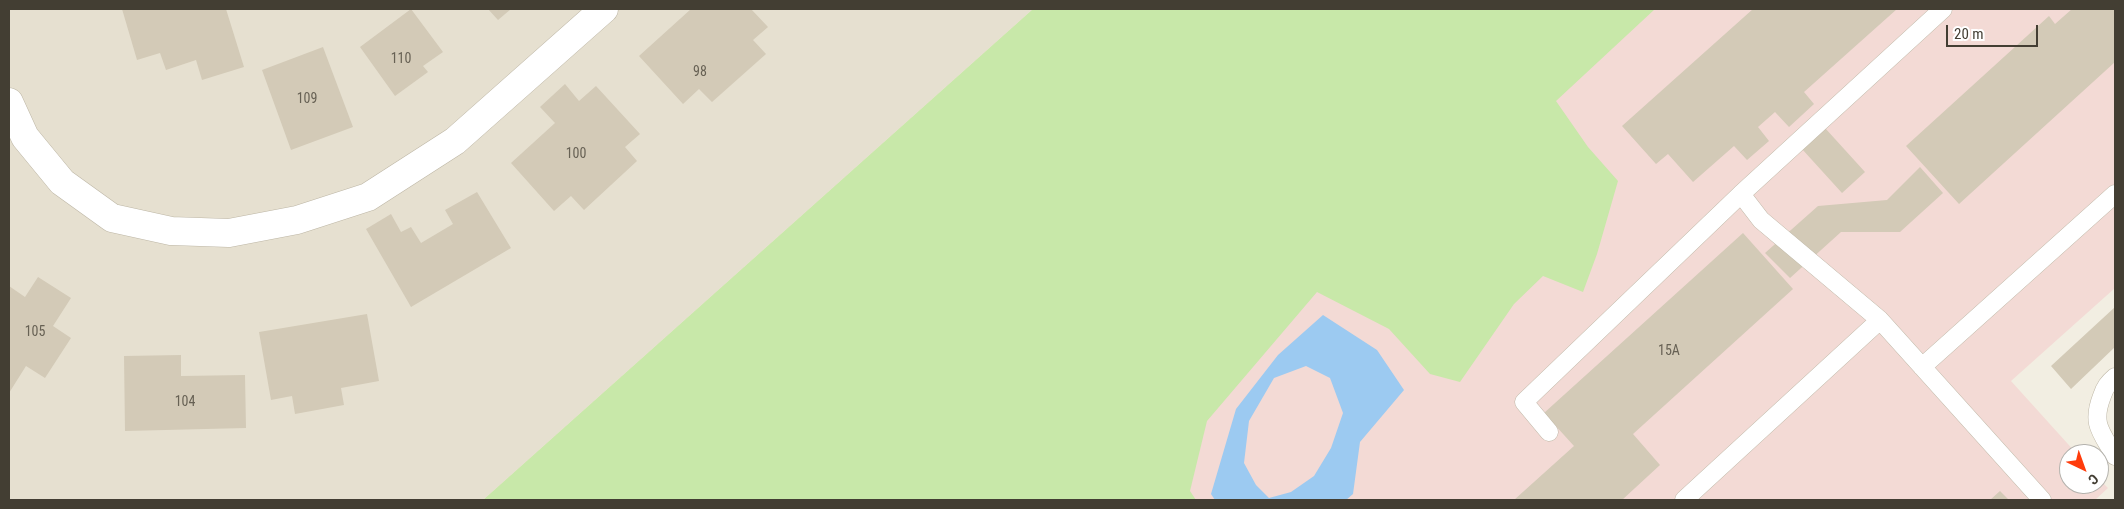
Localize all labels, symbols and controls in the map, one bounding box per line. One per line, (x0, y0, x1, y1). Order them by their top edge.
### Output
scale bar (1949, 15, 2042, 47)
text: 20 m (1954, 25, 1984, 43)
house number: 110 (391, 51, 411, 67)
house number: 98 (693, 64, 707, 80)
house number: 109 (297, 91, 317, 107)
house number: 100 (566, 146, 586, 162)
house number: 105 (25, 324, 45, 340)
house number: 15А (1658, 343, 1680, 359)
house number: 104 (175, 394, 195, 410)
north arrow (2059, 444, 2109, 494)
text: С (2085, 471, 2102, 488)

